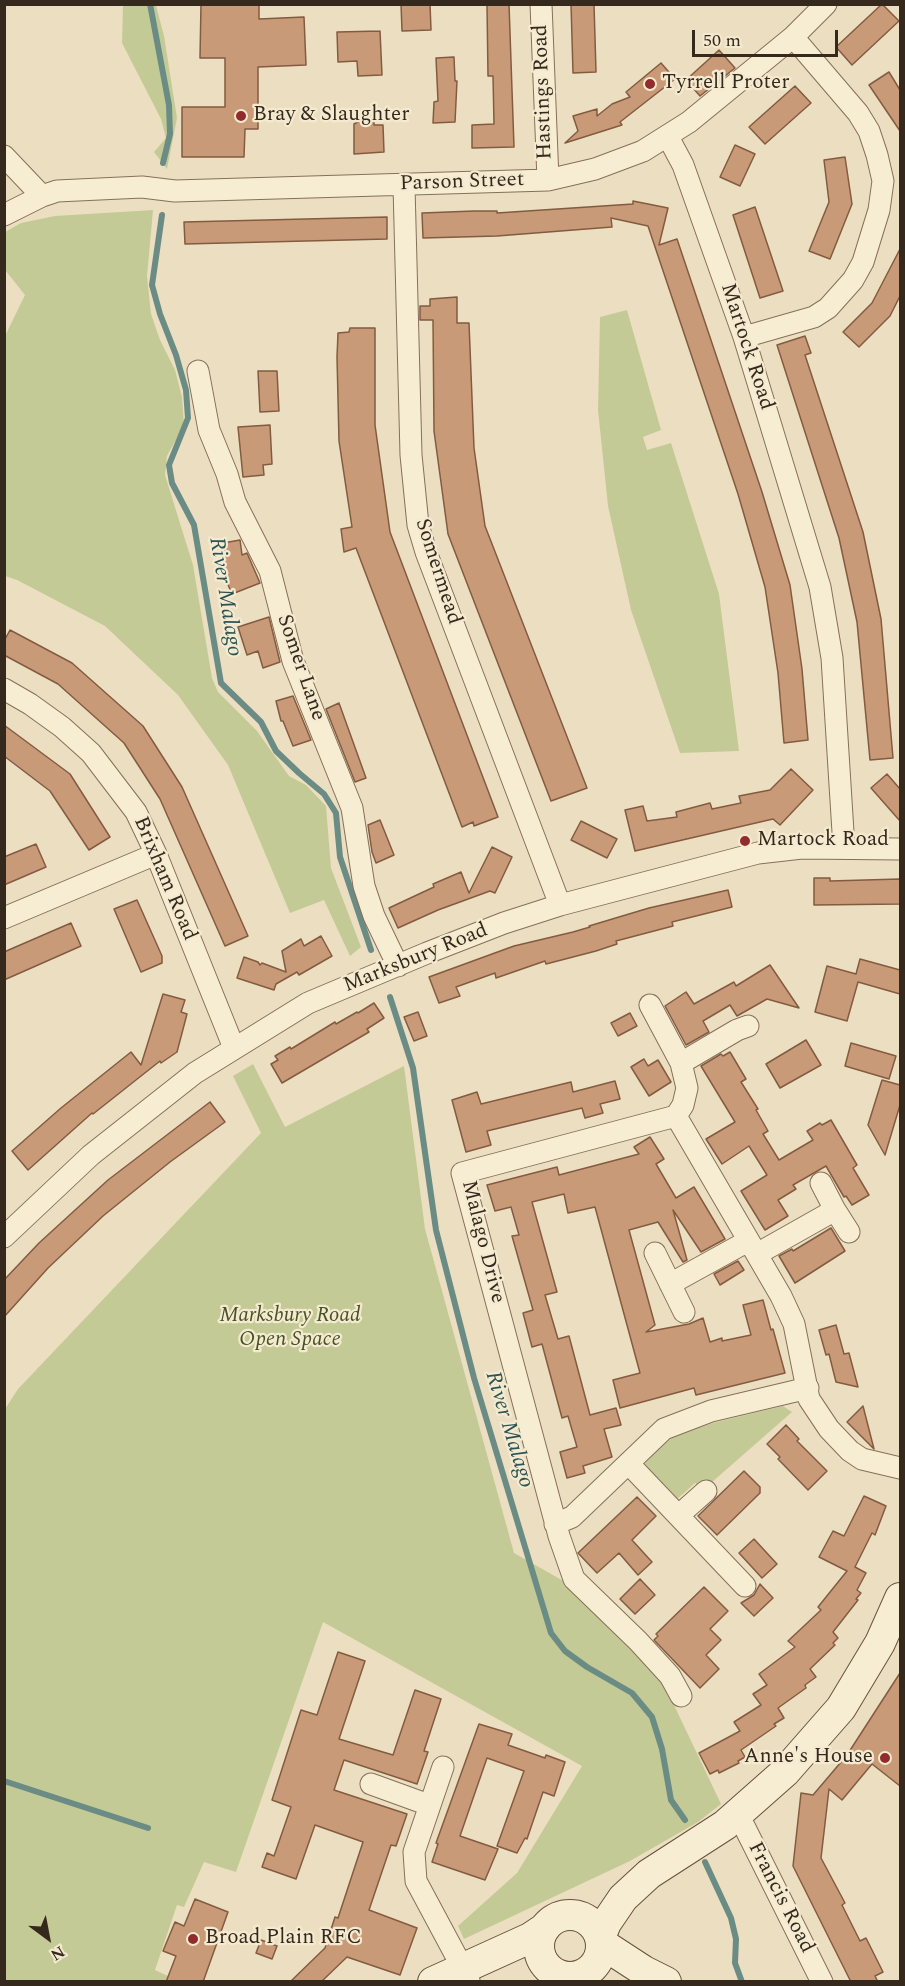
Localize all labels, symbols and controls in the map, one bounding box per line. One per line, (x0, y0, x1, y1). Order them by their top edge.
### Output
scale bar (695, 18, 840, 56)
street label: Hastings Road (529, 24, 559, 160)
text: 50 m (703, 27, 741, 54)
place label: Tyrrell Proter (662, 71, 789, 97)
marker: Tyrrell Proter (643, 77, 657, 91)
place label: Bray & Slaughter (253, 103, 409, 129)
marker: Bray & Slaughter (234, 109, 248, 123)
street label: Parson Street (399, 168, 525, 198)
street label: Martock Road (714, 280, 778, 414)
street label: Somermead (408, 516, 466, 628)
water label: River Malago (202, 535, 246, 659)
street label: Somer Lane (270, 612, 330, 724)
street label: Brixham Road (127, 813, 201, 945)
place label: Martock Road (757, 828, 889, 854)
marker: Martock Road (738, 834, 752, 848)
street label: Marksbury Road (340, 919, 492, 999)
street label: Malago Drive (455, 1178, 509, 1306)
park label: Marksbury Road Open Space (219, 1304, 361, 1354)
water label: River Malago (478, 1368, 538, 1492)
place label: Anne's House (744, 1745, 873, 1771)
marker: Anne's House (878, 1751, 892, 1765)
street label: Francis Road (741, 1838, 819, 1958)
north arrow (18, 1908, 78, 1968)
place label: Broad Plain RFC (205, 1926, 362, 1952)
marker: Broad Plain RFC (186, 1932, 200, 1946)
text: N (46, 1940, 69, 1967)

